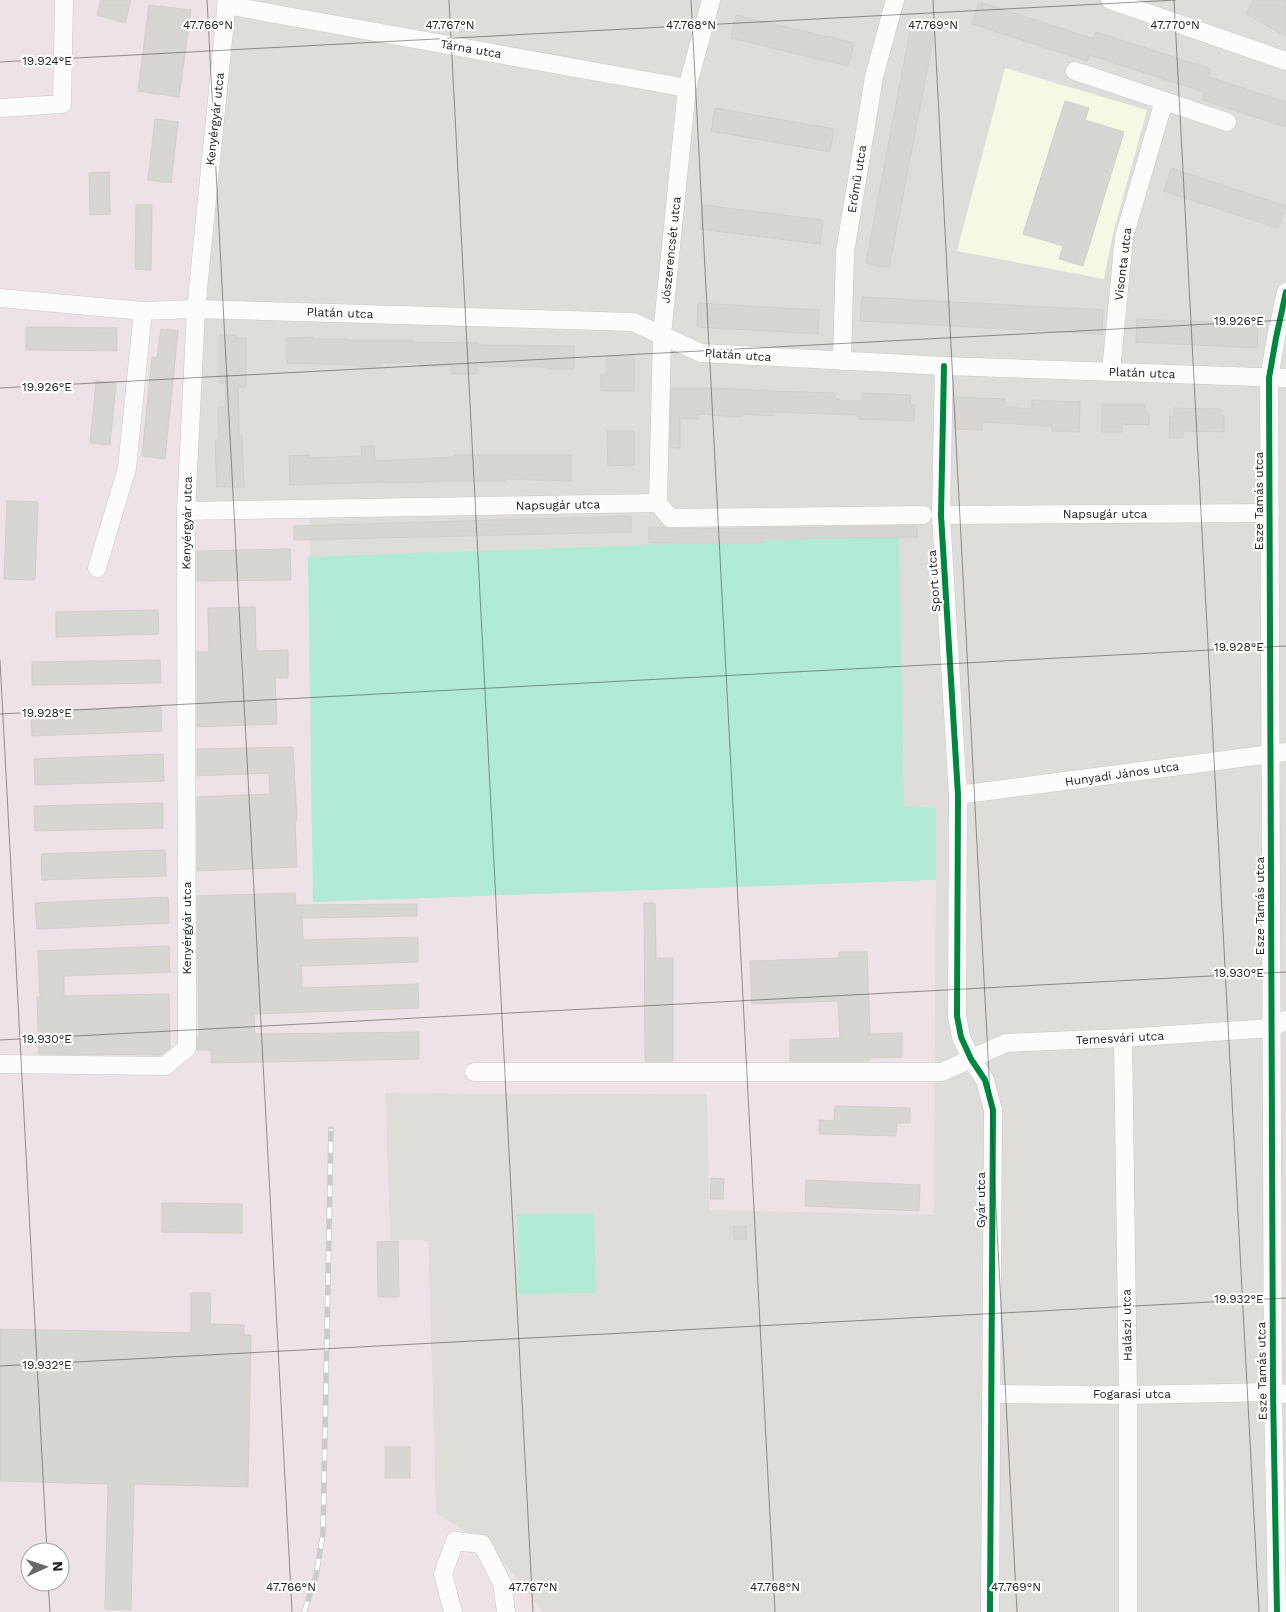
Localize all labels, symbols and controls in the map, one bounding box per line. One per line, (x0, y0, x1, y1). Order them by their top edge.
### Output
text: 47.766°N (183, 18, 233, 32)
text: 47.767°N (425, 18, 475, 32)
text: 47.768°N (666, 18, 716, 32)
text: 47.769°N (908, 18, 958, 32)
text: 47.770°N (1150, 18, 1200, 32)
street label: Tárna utca (439, 37, 503, 61)
text: 19.924°E (22, 54, 72, 68)
street label: Kenyérgyár utca (203, 72, 227, 166)
street label: Erőmű utca (845, 144, 869, 214)
street label: Jószerencsét utca (658, 196, 684, 304)
street label: Visonta utca (1112, 227, 1134, 301)
street label: Platán utca (306, 305, 374, 321)
text: 19.926°E (1214, 314, 1264, 328)
street label: Platán utca (704, 346, 772, 364)
street label: Platán utca (1108, 365, 1176, 381)
text: 19.926°E (22, 380, 72, 394)
street label: Esze Tamás utca (1252, 452, 1266, 550)
street label: Kenyérgyár utca (179, 476, 195, 570)
street label: Napsugár utca (516, 497, 601, 513)
street label: Napsugár utca (1063, 507, 1148, 521)
street label: Sport utca (925, 549, 943, 612)
text: 19.928°E (1214, 640, 1264, 654)
text: 19.928°E (22, 706, 72, 720)
street label: Hunyadi János utca (1064, 759, 1180, 789)
street label: Esze Tamás utca (1253, 857, 1267, 955)
street label: Kenyérgyár utca (180, 881, 194, 975)
text: 19.930°E (1214, 966, 1264, 980)
street label: Temesvári utca (1075, 1029, 1165, 1047)
text: 19.930°E (22, 1032, 72, 1046)
street label: Gyár utca (974, 1172, 988, 1228)
street label: Halászi utca (1119, 1289, 1135, 1361)
text: 19.932°E (1214, 1292, 1264, 1306)
street label: Esze Tamás utca (1254, 1321, 1270, 1420)
text: 19.932°E (22, 1358, 72, 1372)
street label: Fogarasi utca (1093, 1387, 1171, 1401)
north arrow (20, 1542, 70, 1592)
text: N (50, 1561, 66, 1572)
text: 47.766°N (266, 1580, 316, 1594)
text: 47.767°N (508, 1580, 558, 1594)
text: 47.768°N (750, 1580, 800, 1594)
text: 47.769°N (991, 1580, 1041, 1594)

